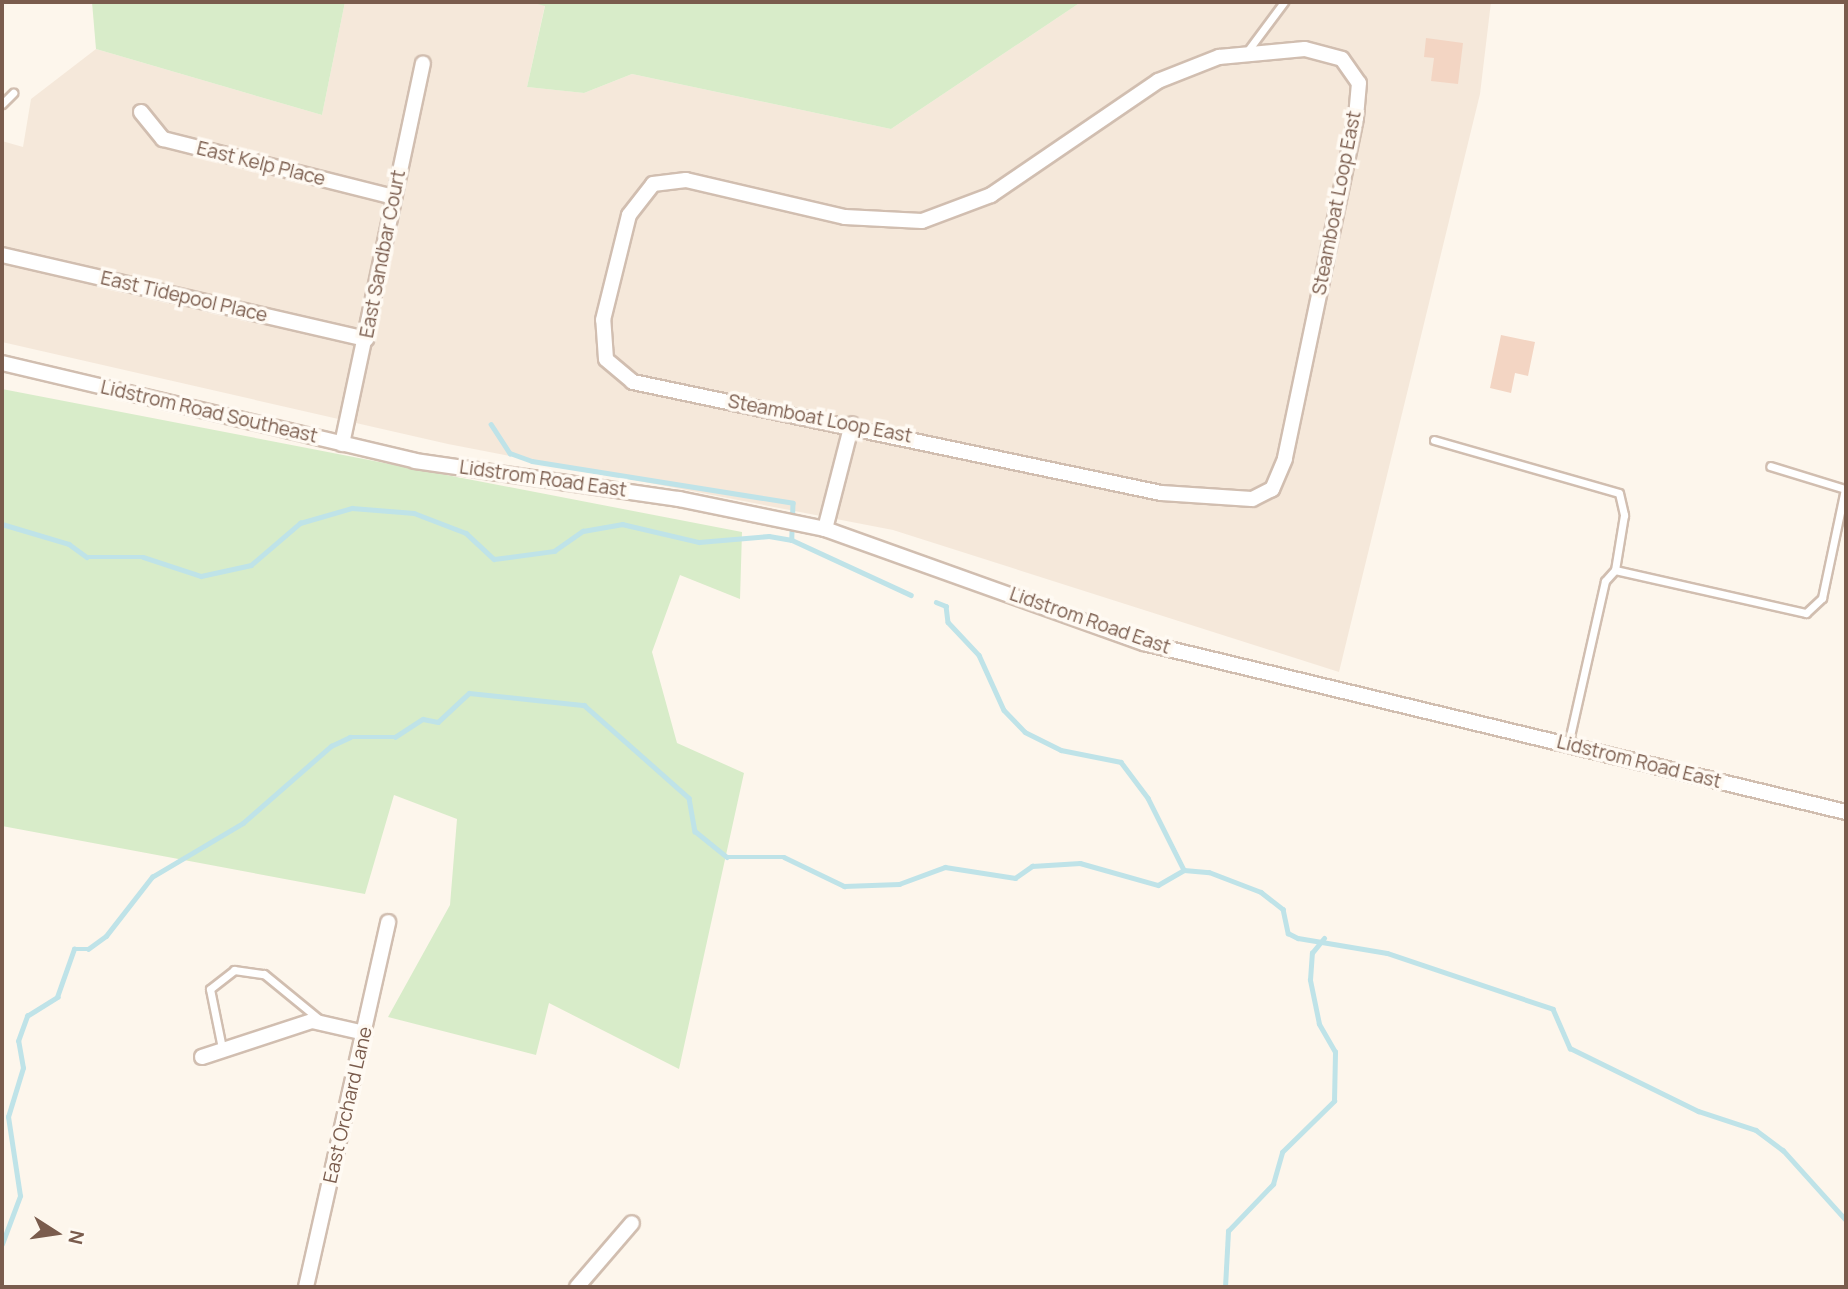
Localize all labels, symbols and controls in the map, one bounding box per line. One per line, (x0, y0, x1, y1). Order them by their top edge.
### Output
street label: Steamboat Loop East (1308, 109, 1366, 297)
street label: East Kelp Place (194, 137, 328, 191)
street label: East Sandbar Court (356, 168, 410, 340)
street label: East Tidepool Place (98, 267, 270, 327)
street label: Lidstrom Road Southeast (98, 376, 320, 448)
street label: Steamboat Loop East (726, 390, 914, 448)
street label: Lidstrom Road East (458, 456, 628, 502)
street label: Lidstrom Road East (1007, 583, 1173, 659)
street label: Lidstrom Road East (1554, 731, 1724, 793)
street label: East Orchard Lane (319, 1025, 377, 1185)
north arrow (21, 1198, 91, 1268)
text: N (62, 1228, 91, 1247)

